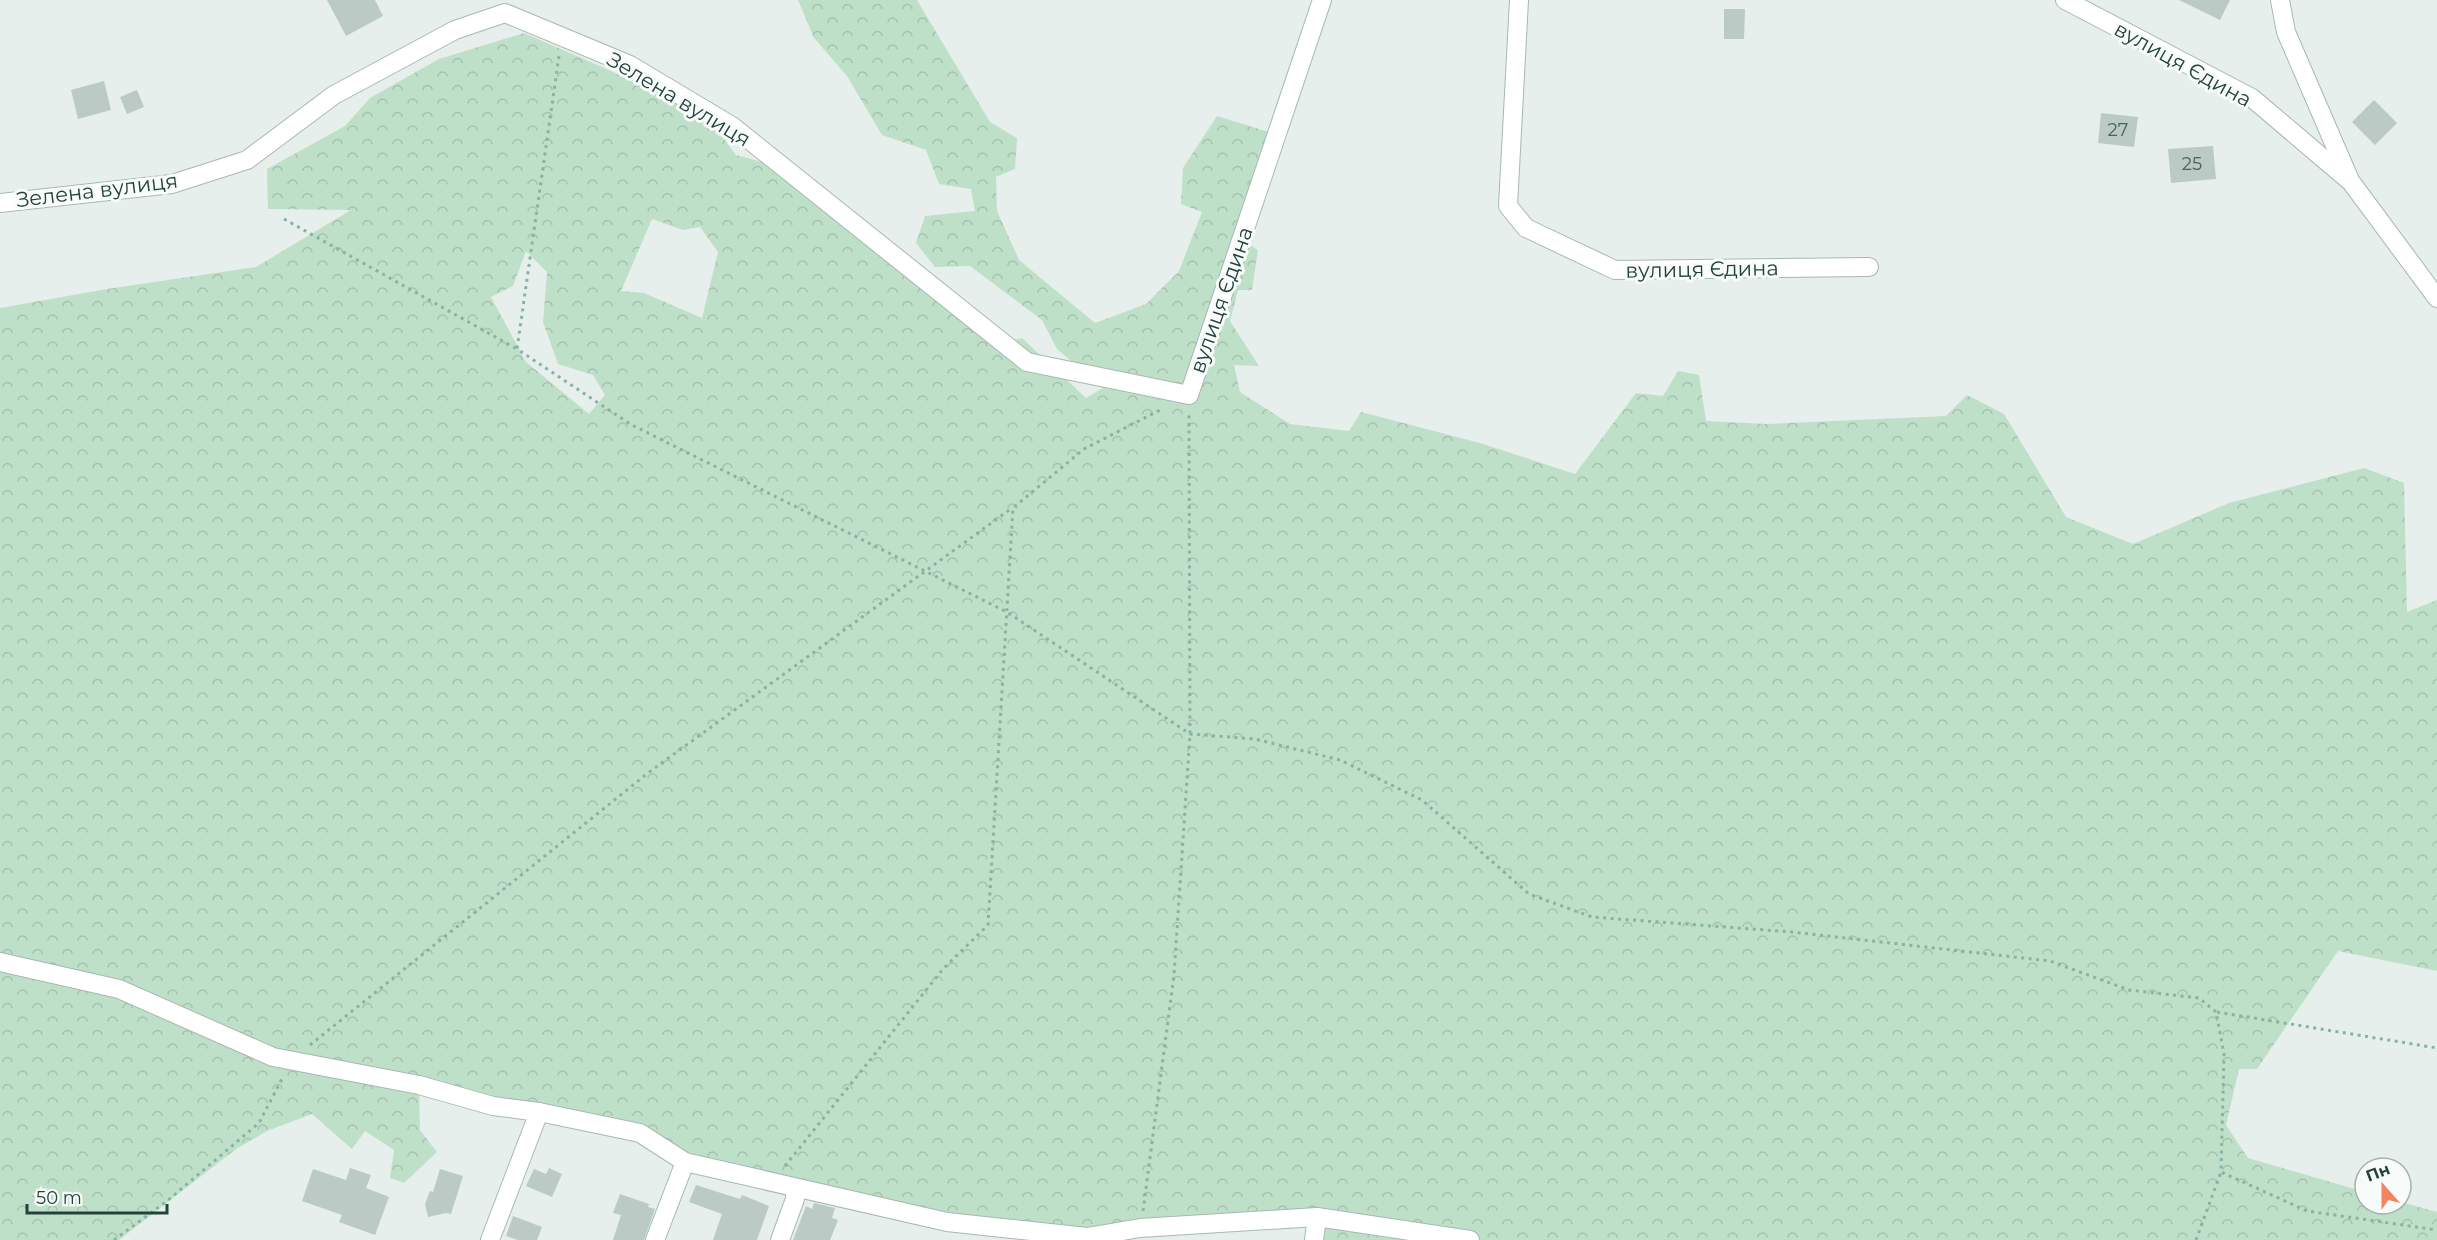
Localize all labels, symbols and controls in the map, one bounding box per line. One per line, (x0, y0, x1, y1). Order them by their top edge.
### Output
street label: вулиця Єдина (2110, 16, 2256, 112)
street label: Зелена вулиця (603, 46, 755, 152)
house number: 27 (2108, 119, 2128, 141)
house number: 25 (2182, 153, 2202, 175)
street label: Зелена вулиця (15, 168, 179, 212)
street label: вулиця Єдина (1184, 224, 1258, 376)
street label: вулиця Єдина (1625, 255, 1779, 283)
north arrow (2353, 1156, 2413, 1216)
text: Пн (2363, 1159, 2392, 1186)
scale bar (27, 1177, 166, 1215)
text: 50 m (36, 1187, 82, 1209)

